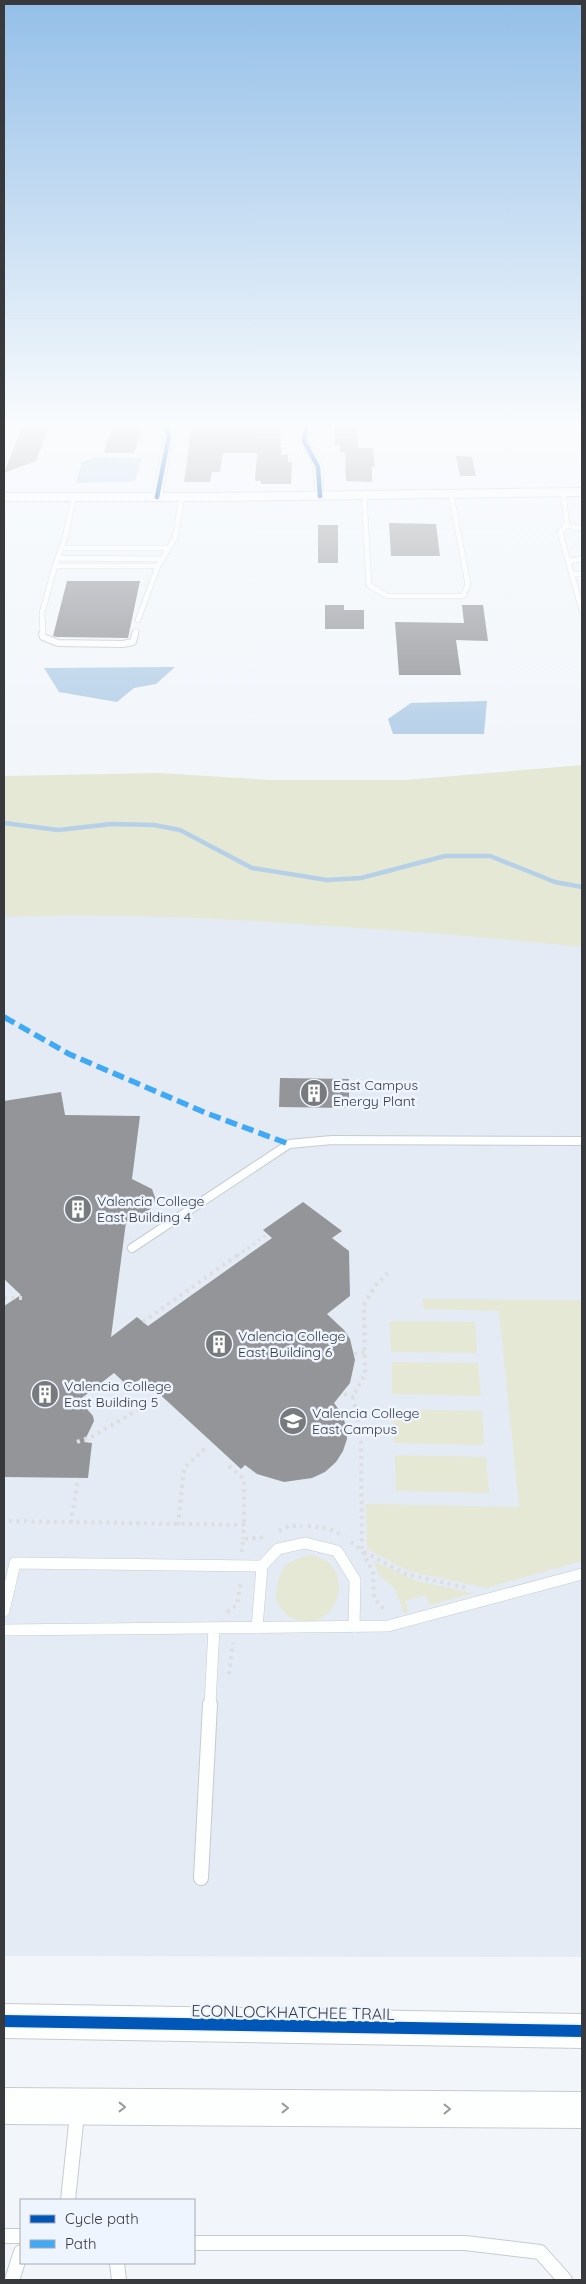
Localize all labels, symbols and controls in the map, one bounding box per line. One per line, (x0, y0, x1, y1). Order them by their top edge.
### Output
place label: East Campus Energy Plant (333, 1076, 418, 1110)
building icon: East Campus Energy Plant (299, 1078, 329, 1108)
place label: Valencia College East Building 4 (97, 1192, 204, 1226)
building icon: Valencia College East Building 4 (63, 1194, 93, 1224)
place label: Valencia College East Building 6 (238, 1327, 345, 1361)
building icon: Valencia College East Building 6 (204, 1329, 234, 1359)
place label: Valencia College East Building 5 (64, 1377, 171, 1411)
building icon: Valencia College East Building 5 (30, 1379, 60, 1409)
place label: Valencia College East Campus (312, 1404, 419, 1438)
school or university icon: Valencia College East Campus (278, 1406, 308, 1436)
street label: ECONLOCKHATCHEE TRAIL (191, 2000, 395, 2024)
one-way arrow (119, 2102, 127, 2112)
one-way arrow (282, 2103, 289, 2113)
one-way arrow (444, 2104, 452, 2114)
legend (20, 2199, 195, 2264)
text: Cycle path (65, 2209, 139, 2228)
text: Path (65, 2234, 97, 2253)

